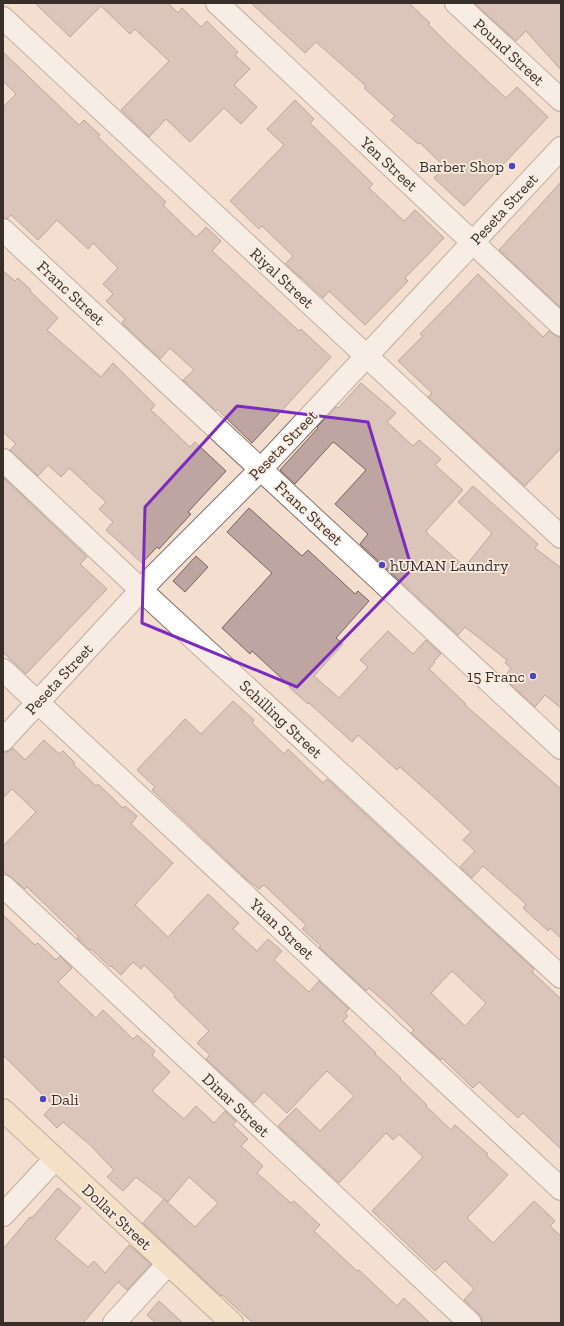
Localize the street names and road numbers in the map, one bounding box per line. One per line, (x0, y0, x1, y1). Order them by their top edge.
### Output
street label: Pound Street (470, 14, 548, 90)
street label: Yen Street (356, 132, 422, 195)
street label: Peseta Street (466, 169, 542, 249)
street label: Riyal Street (246, 244, 318, 312)
street label: Franc Street (33, 257, 109, 329)
street label: Peseta Street (245, 406, 321, 484)
street label: Franc Street (271, 477, 347, 549)
street label: Peseta Street (21, 639, 97, 719)
street label: Schilling Street (236, 676, 326, 762)
street label: Yuan Street (245, 894, 318, 964)
street label: Dinar Street (198, 1069, 274, 1141)
street label: Dollar Street (78, 1180, 156, 1254)

